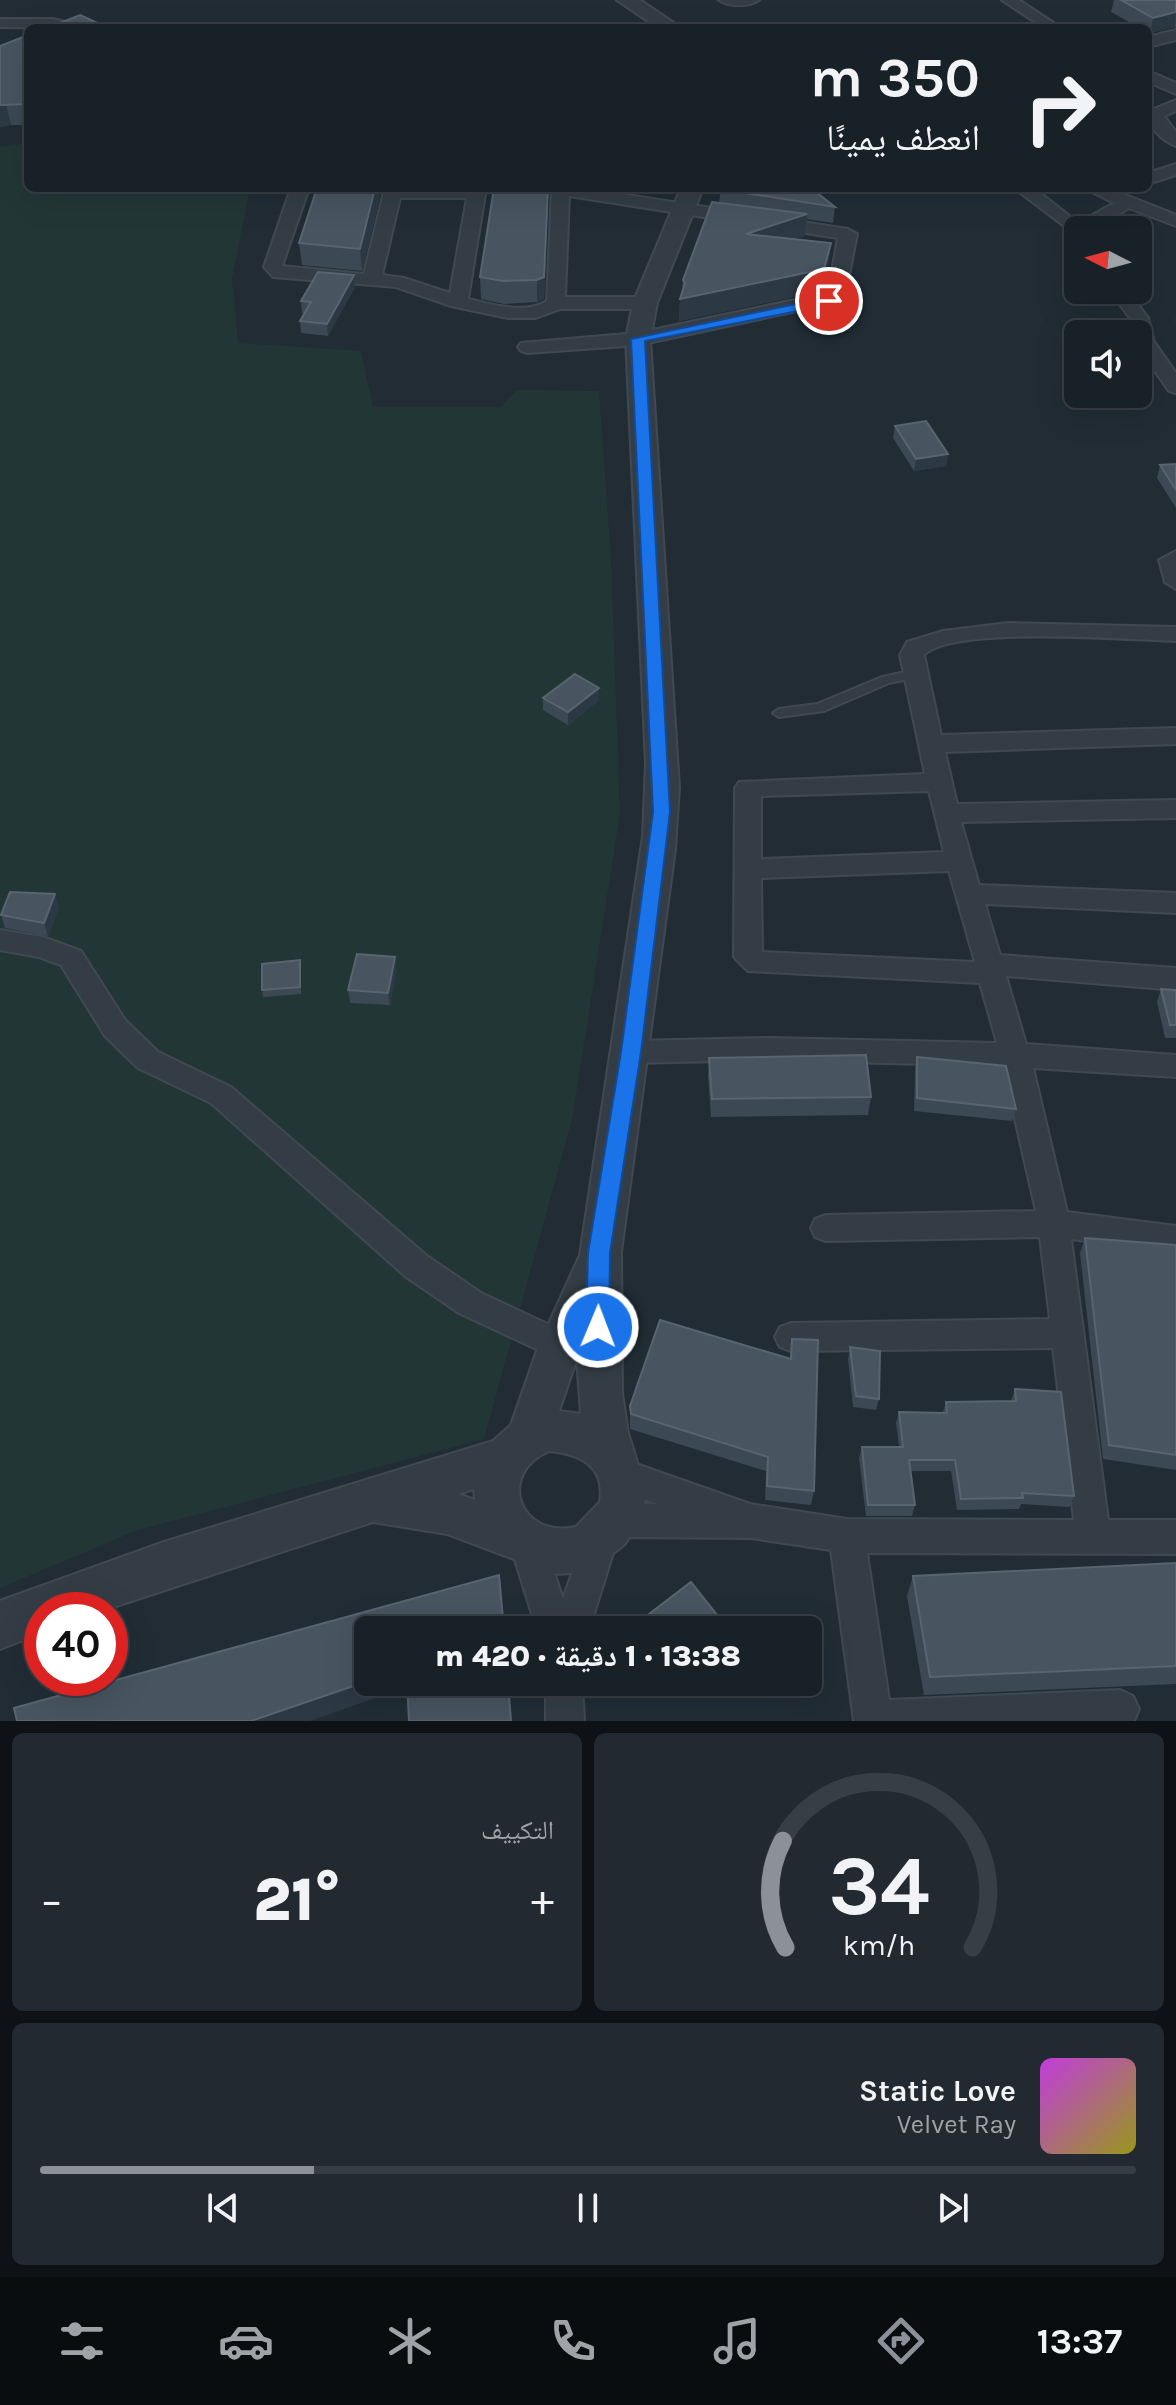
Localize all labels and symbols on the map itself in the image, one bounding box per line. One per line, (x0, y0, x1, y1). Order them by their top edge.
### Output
north arrow (1064, 216, 1152, 304)
pin (795, 267, 863, 335)
position arrow (556, 1285, 640, 1369)
speed limit sign: 40 (24, 1592, 128, 1696)

